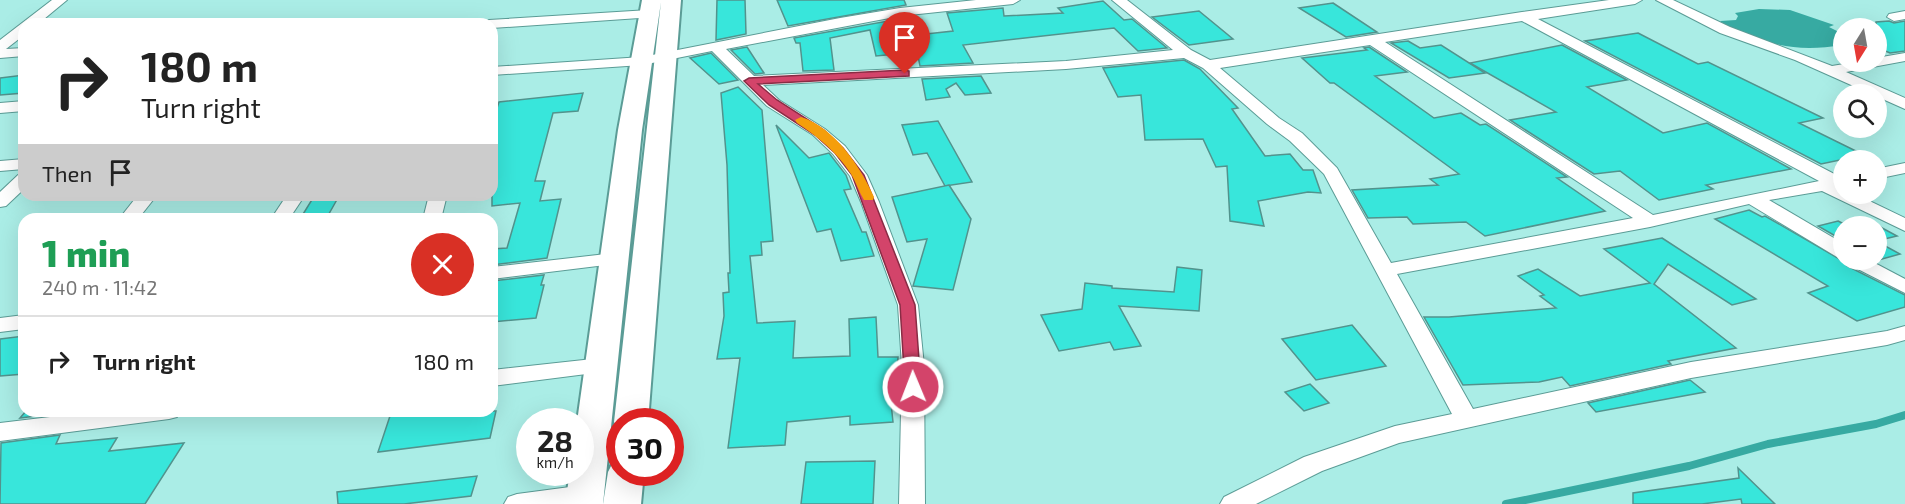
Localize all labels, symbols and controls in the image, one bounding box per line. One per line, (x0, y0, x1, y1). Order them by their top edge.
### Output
pin (879, 12, 930, 74)
north arrow (1833, 18, 1887, 72)
map controls (1833, 18, 1887, 270)
icon: arrive (888, 21, 921, 54)
text: 180 m (141, 40, 258, 90)
icon: right (42, 42, 120, 120)
button: search (1833, 84, 1887, 138)
text: Turn right (141, 91, 261, 123)
button: + (1833, 150, 1887, 204)
icon: arrive (104, 156, 137, 189)
text: Then (42, 160, 92, 186)
button: − (1833, 216, 1887, 270)
text: 1 min (42, 231, 130, 274)
button: close (411, 233, 474, 296)
text: 240 m · 11:42 (42, 275, 157, 299)
icon: right (42, 345, 75, 378)
text: Turn right (93, 348, 195, 374)
text: 180 m (414, 348, 474, 374)
position arrow (881, 355, 945, 419)
speed limit sign: 30 (606, 408, 684, 486)
text: 28 (537, 422, 573, 458)
text: km/h (536, 453, 574, 471)

